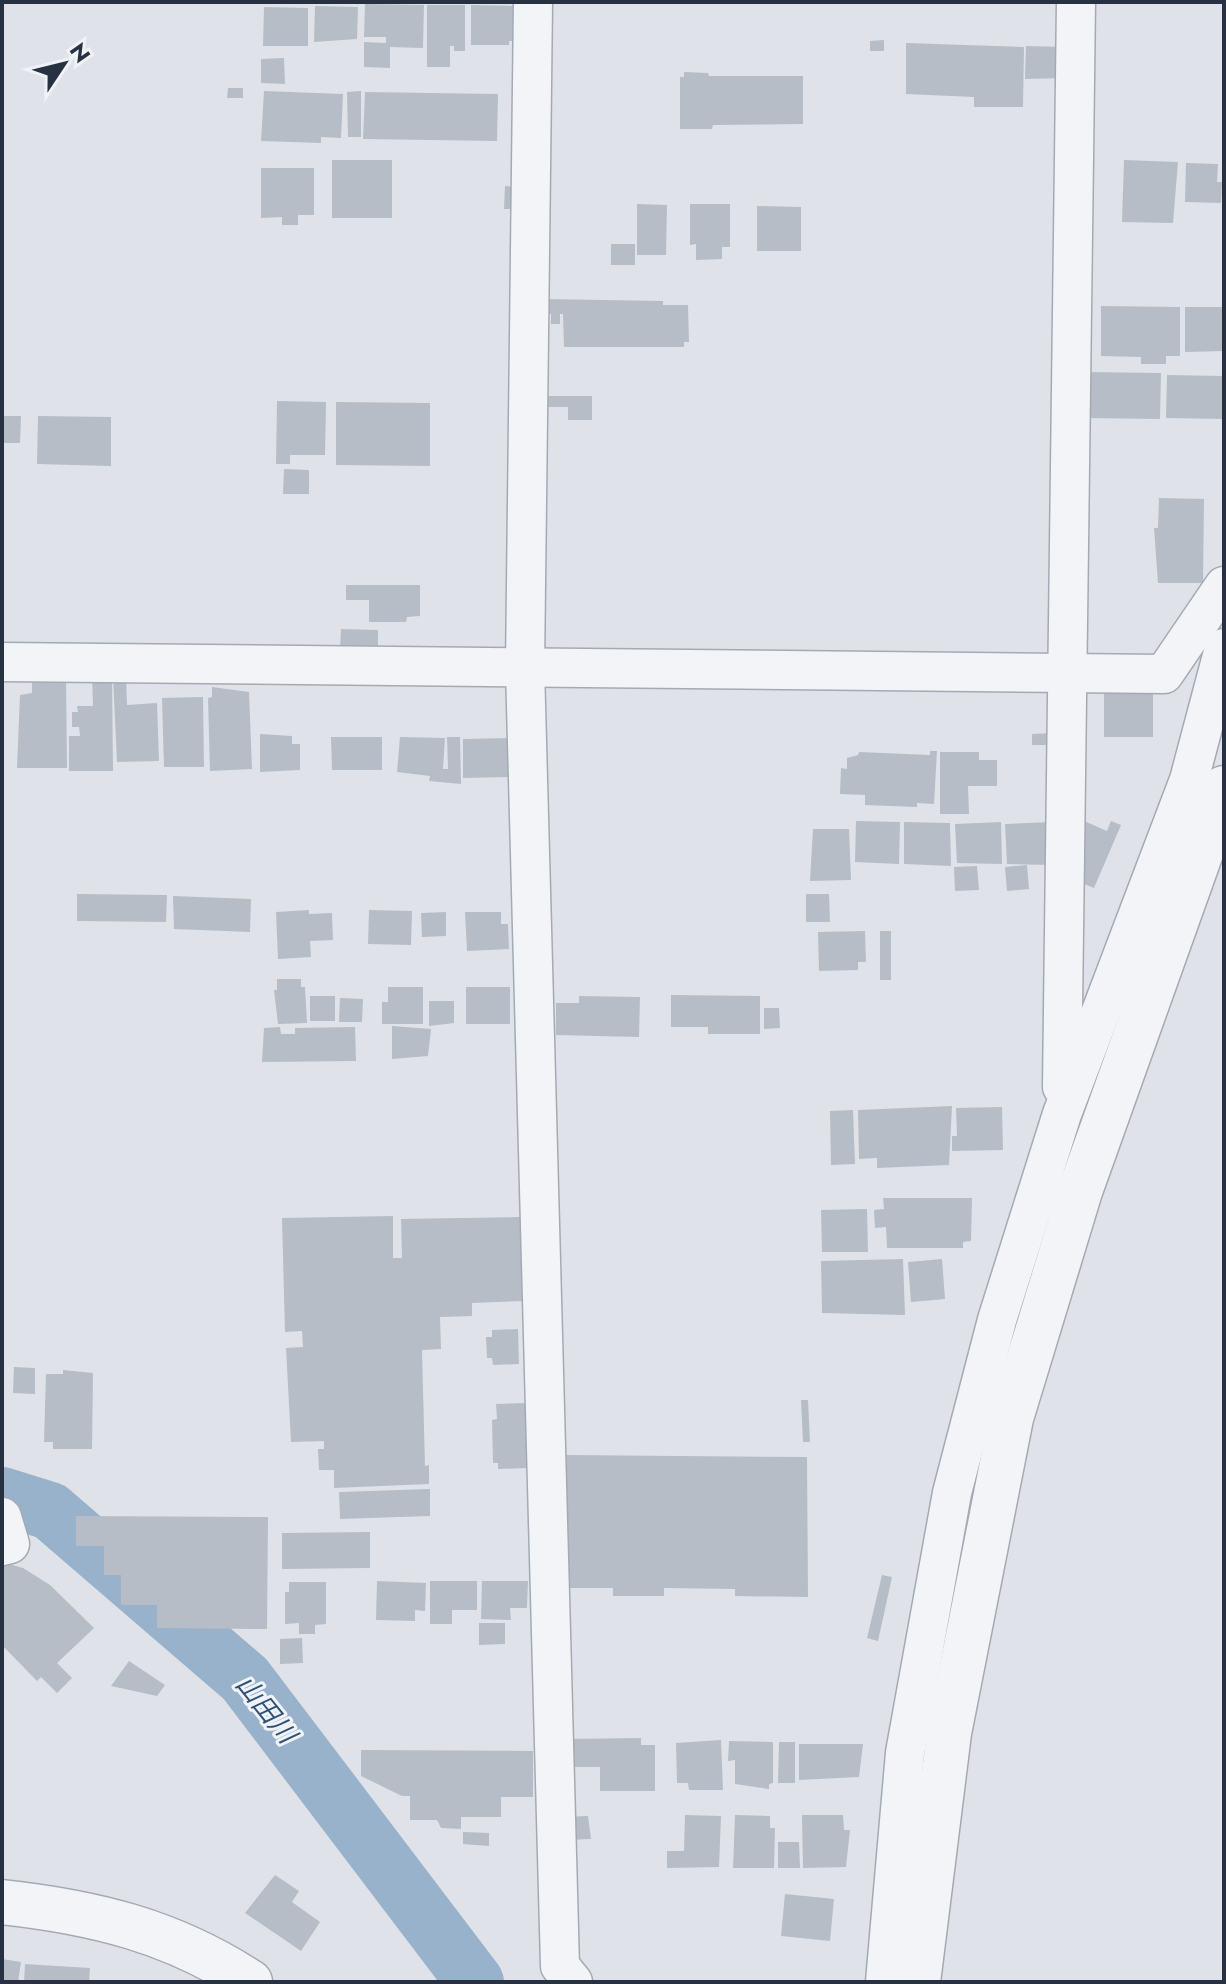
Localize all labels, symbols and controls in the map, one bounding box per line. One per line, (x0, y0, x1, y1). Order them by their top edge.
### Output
north arrow (24, 24, 104, 104)
text: N (62, 36, 98, 69)
water label: 山田川 (227, 1667, 307, 1754)

